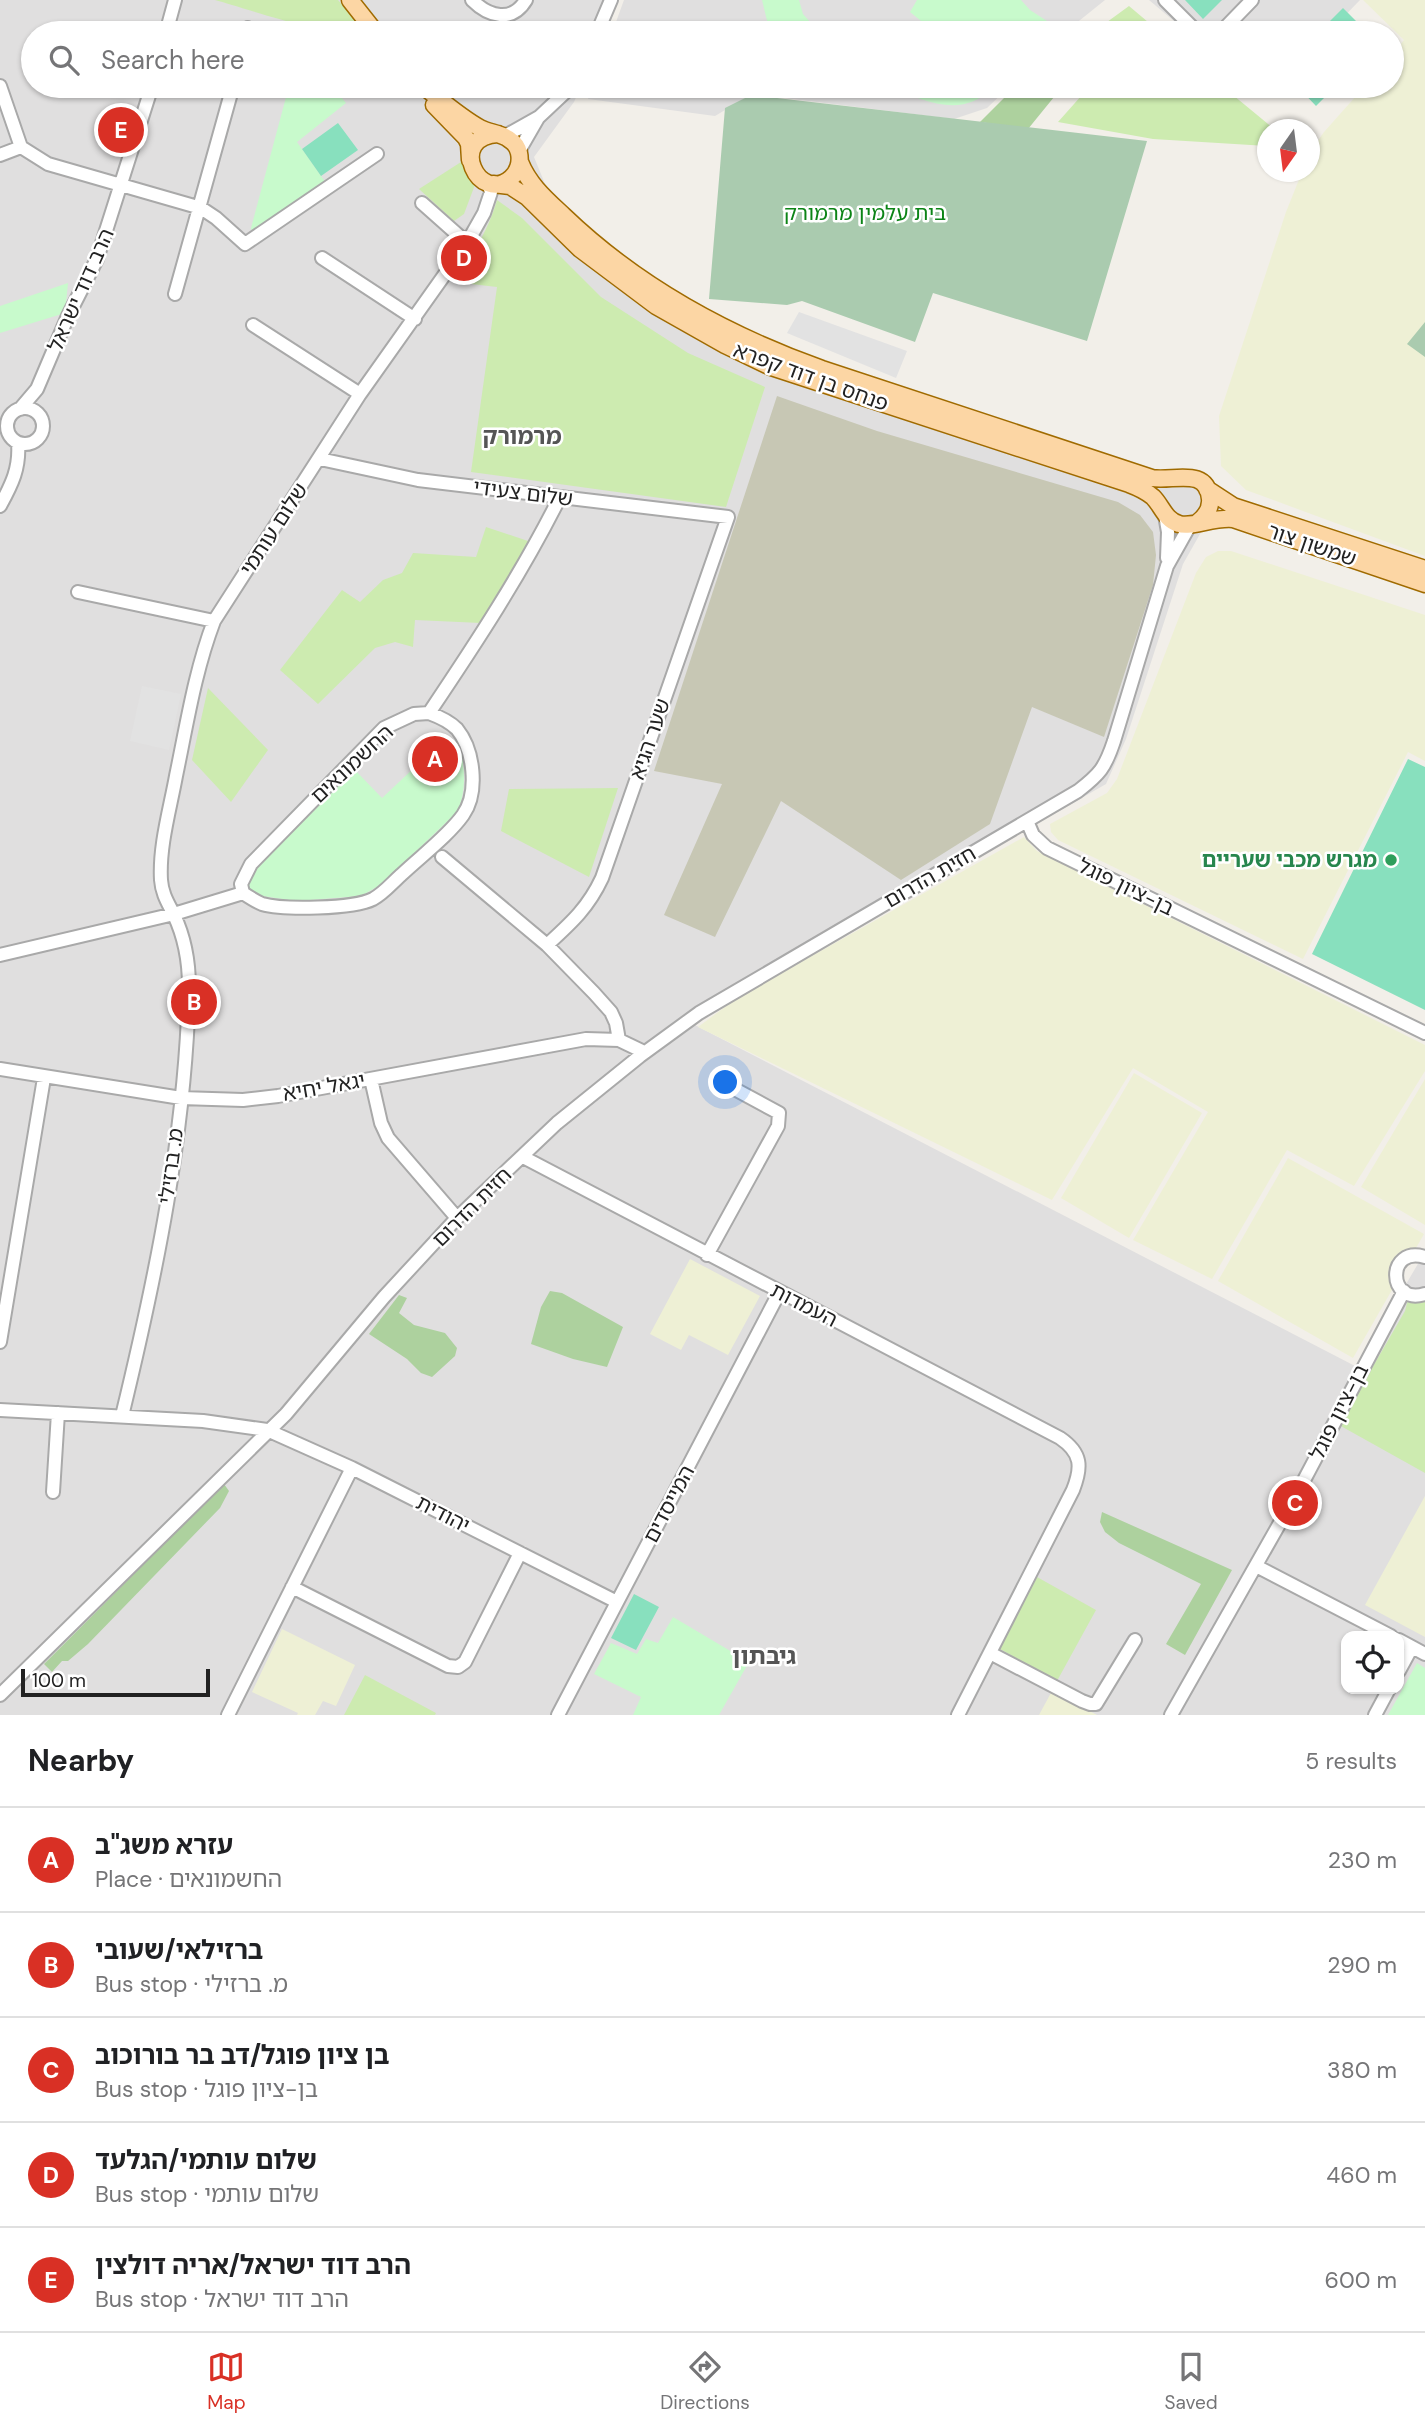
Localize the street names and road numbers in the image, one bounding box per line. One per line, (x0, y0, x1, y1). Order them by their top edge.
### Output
street label: הרב דוד ישראל (41, 224, 121, 356)
street label: פנחס בן דוד קפרא (730, 336, 892, 418)
street label: שלום צעידי (472, 473, 574, 513)
street label: שלום עותמי (234, 477, 314, 581)
street label: שמשון צור (1264, 517, 1360, 573)
street label: שער הגיא (623, 695, 677, 783)
street label: החשמונאים (305, 719, 399, 809)
street label: חזית הדרום (879, 839, 981, 915)
street label: בן-ציון פוגל (1073, 852, 1179, 922)
street label: יגאל יחיא (281, 1066, 367, 1108)
street label: מ. ברזילי (152, 1126, 190, 1206)
street label: חזית הדרום (426, 1161, 518, 1253)
street label: העמדות (766, 1276, 842, 1334)
street label: בן-ציון פוגל (1303, 1359, 1375, 1465)
street label: המייסדים (637, 1460, 701, 1548)
street label: יהודית (411, 1489, 475, 1539)

